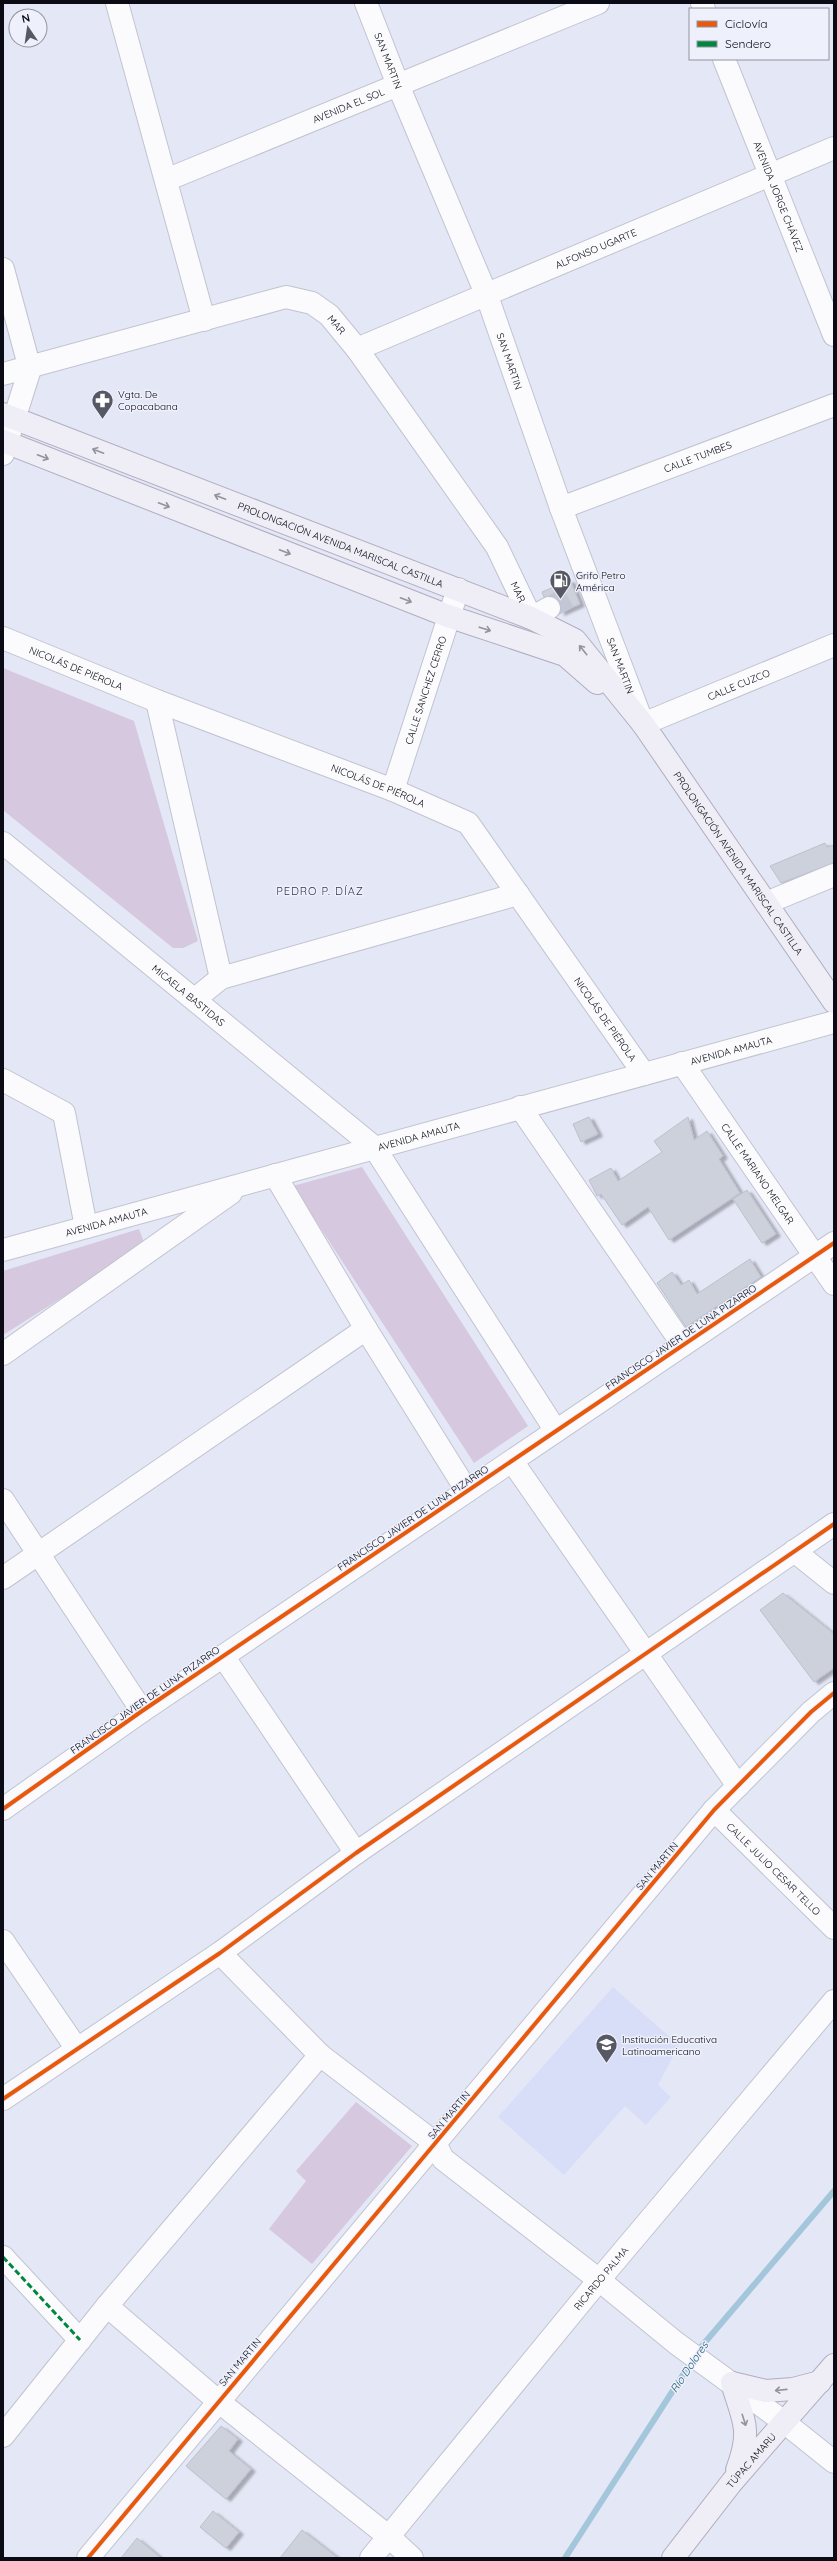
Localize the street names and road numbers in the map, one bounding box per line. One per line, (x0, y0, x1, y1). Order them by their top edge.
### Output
street label: SAN MARTIN (372, 31, 405, 91)
street label: AVENIDA EL SOL (310, 85, 387, 126)
street label: AVENIDA JORGE CHÁVEZ (751, 139, 807, 254)
street label: ALFONSO UGARTE (553, 225, 639, 271)
street label: MAR (325, 312, 349, 337)
street label: SAN MARTIN (494, 331, 526, 391)
street label: CALLE TUMBES (662, 438, 734, 475)
street label: PROLONGACIÓN AVENIDA MARISCAL CASTILLA (236, 499, 446, 590)
street label: MAR (508, 579, 529, 605)
street label: CALLE SANCHEZ CERRO (402, 634, 449, 746)
street label: SAN MARTIN (604, 635, 637, 695)
street label: NICOLÁS DE PIÉROLA (27, 643, 125, 693)
street label: CALLE CUZCO (705, 666, 772, 703)
street label: NICOLÁS DE PIÉROLA (329, 761, 428, 810)
street label: PROLONGACIÓN AVENIDA MARISCAL CASTILLA (671, 769, 806, 958)
street label: MICAELA BASTIDAS (150, 961, 228, 1029)
street label: NICOLÁS DE PIÉROLA (571, 974, 640, 1064)
street label: AVENIDA AMAUTA (689, 1033, 774, 1068)
street label: AVENIDA AMAUTA (376, 1118, 462, 1153)
street label: CALLE MARIANO MELGAR (719, 1120, 797, 1227)
street label: AVENIDA AMAUTA (64, 1204, 149, 1239)
street label: FRANCISCO JAVIER DE LUNA PIZARRO (603, 1281, 759, 1393)
street label: FRANCISCO JAVIER DE LUNA PIZARRO (335, 1462, 491, 1574)
street label: FRANCISCO JAVIER DE LUNA PIZARRO (68, 1643, 223, 1757)
street label: CALLE JULIO CESAR TELLO (724, 1820, 824, 1918)
street label: SAN MARTIN (633, 1839, 681, 1893)
street label: SAN MARTIN (425, 2088, 473, 2142)
street label: RICARDO PALMA (571, 2243, 631, 2313)
street label: SAN MARTIN (216, 2335, 264, 2389)
street label: TÚPAC AMARU (723, 2430, 779, 2491)

